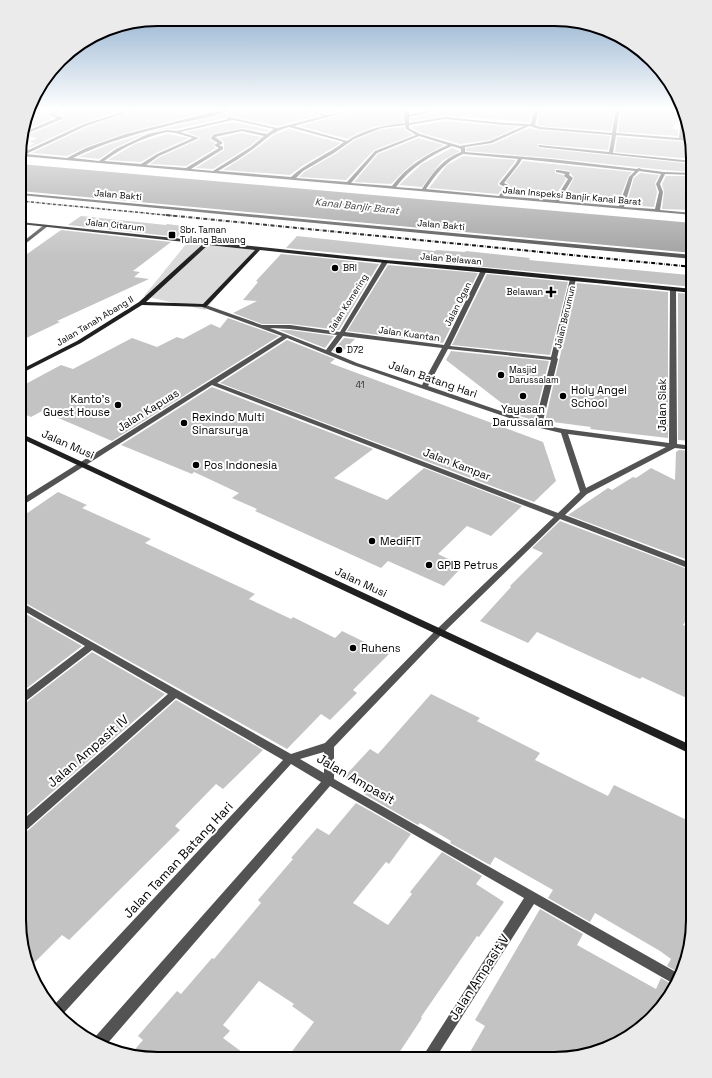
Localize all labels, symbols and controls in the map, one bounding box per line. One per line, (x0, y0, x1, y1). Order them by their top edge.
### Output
street label: Jalan Inspeksi Banjir Kanal Barat (502, 184, 642, 208)
street label: Jalan Bakti (94, 187, 142, 203)
water label: Kanal Banjir Barat (314, 195, 401, 217)
street label: Jalan Citarum (85, 216, 145, 234)
street label: Jalan Bakti (417, 217, 465, 233)
place label: Sbr. Taman Tulang Bawang (180, 224, 246, 246)
marker: Sbr. Taman Tulang Bawang (167, 230, 177, 240)
street label: Jalan Belawan (420, 250, 482, 268)
place label: BRI (343, 262, 357, 274)
marker: BRI (330, 263, 340, 273)
street label: Jalan Komering (325, 272, 371, 334)
street label: Jalan Ogan (442, 280, 474, 328)
street label: Jalan Berumun (552, 284, 578, 350)
place label: Belawan (507, 286, 543, 298)
marker: Belawan (546, 287, 556, 297)
street label: Jalan Tanah Abang II (54, 293, 136, 349)
street label: Jalan Kuantan (378, 324, 440, 344)
place label: D72 (347, 344, 363, 356)
marker: D72 (334, 345, 344, 355)
street label: Jalan Batang Hari (387, 357, 479, 401)
place label: Masjid Darussalam (509, 364, 559, 386)
marker: Masjid Darussalam (496, 370, 506, 380)
street label: Jalan Siak (655, 378, 669, 431)
house number: 41 (355, 379, 365, 391)
place label: Holy Angel School (571, 383, 627, 410)
street label: Jalan Kapuas (115, 385, 182, 435)
marker: Yayasan Darussalam (518, 391, 528, 401)
marker: Holy Angel School (558, 391, 568, 401)
place label: Kanto’s Guest House (43, 392, 110, 419)
marker: Kanto’s Guest House (113, 400, 123, 410)
place label: Yayasan Darussalam (493, 402, 553, 429)
place label: Rexindo Multi Sinarsurya (192, 410, 265, 437)
marker: Rexindo Multi Sinarsurya (179, 418, 189, 428)
street label: Jalan Musi (40, 426, 97, 462)
street label: Jalan Kampar (421, 445, 493, 483)
place label: Pos Indonesia (204, 458, 278, 472)
marker: Pos Indonesia (191, 460, 201, 470)
place label: MediFIT (380, 534, 421, 548)
marker: MediFIT (367, 536, 377, 546)
place label: GPIB Petrus (437, 558, 498, 572)
marker: GPIB Petrus (424, 560, 434, 570)
street label: Jalan Musi (333, 564, 390, 600)
place label: Ruhens (361, 641, 401, 655)
marker: Ruhens (348, 643, 358, 653)
street label: Jalan Ampasit IV (44, 711, 132, 791)
street label: Jalan Ampasit (314, 750, 398, 808)
street label: Jalan Taman Batang Hari (120, 798, 236, 922)
street label: Jalan Ampasit V (445, 931, 513, 1023)

